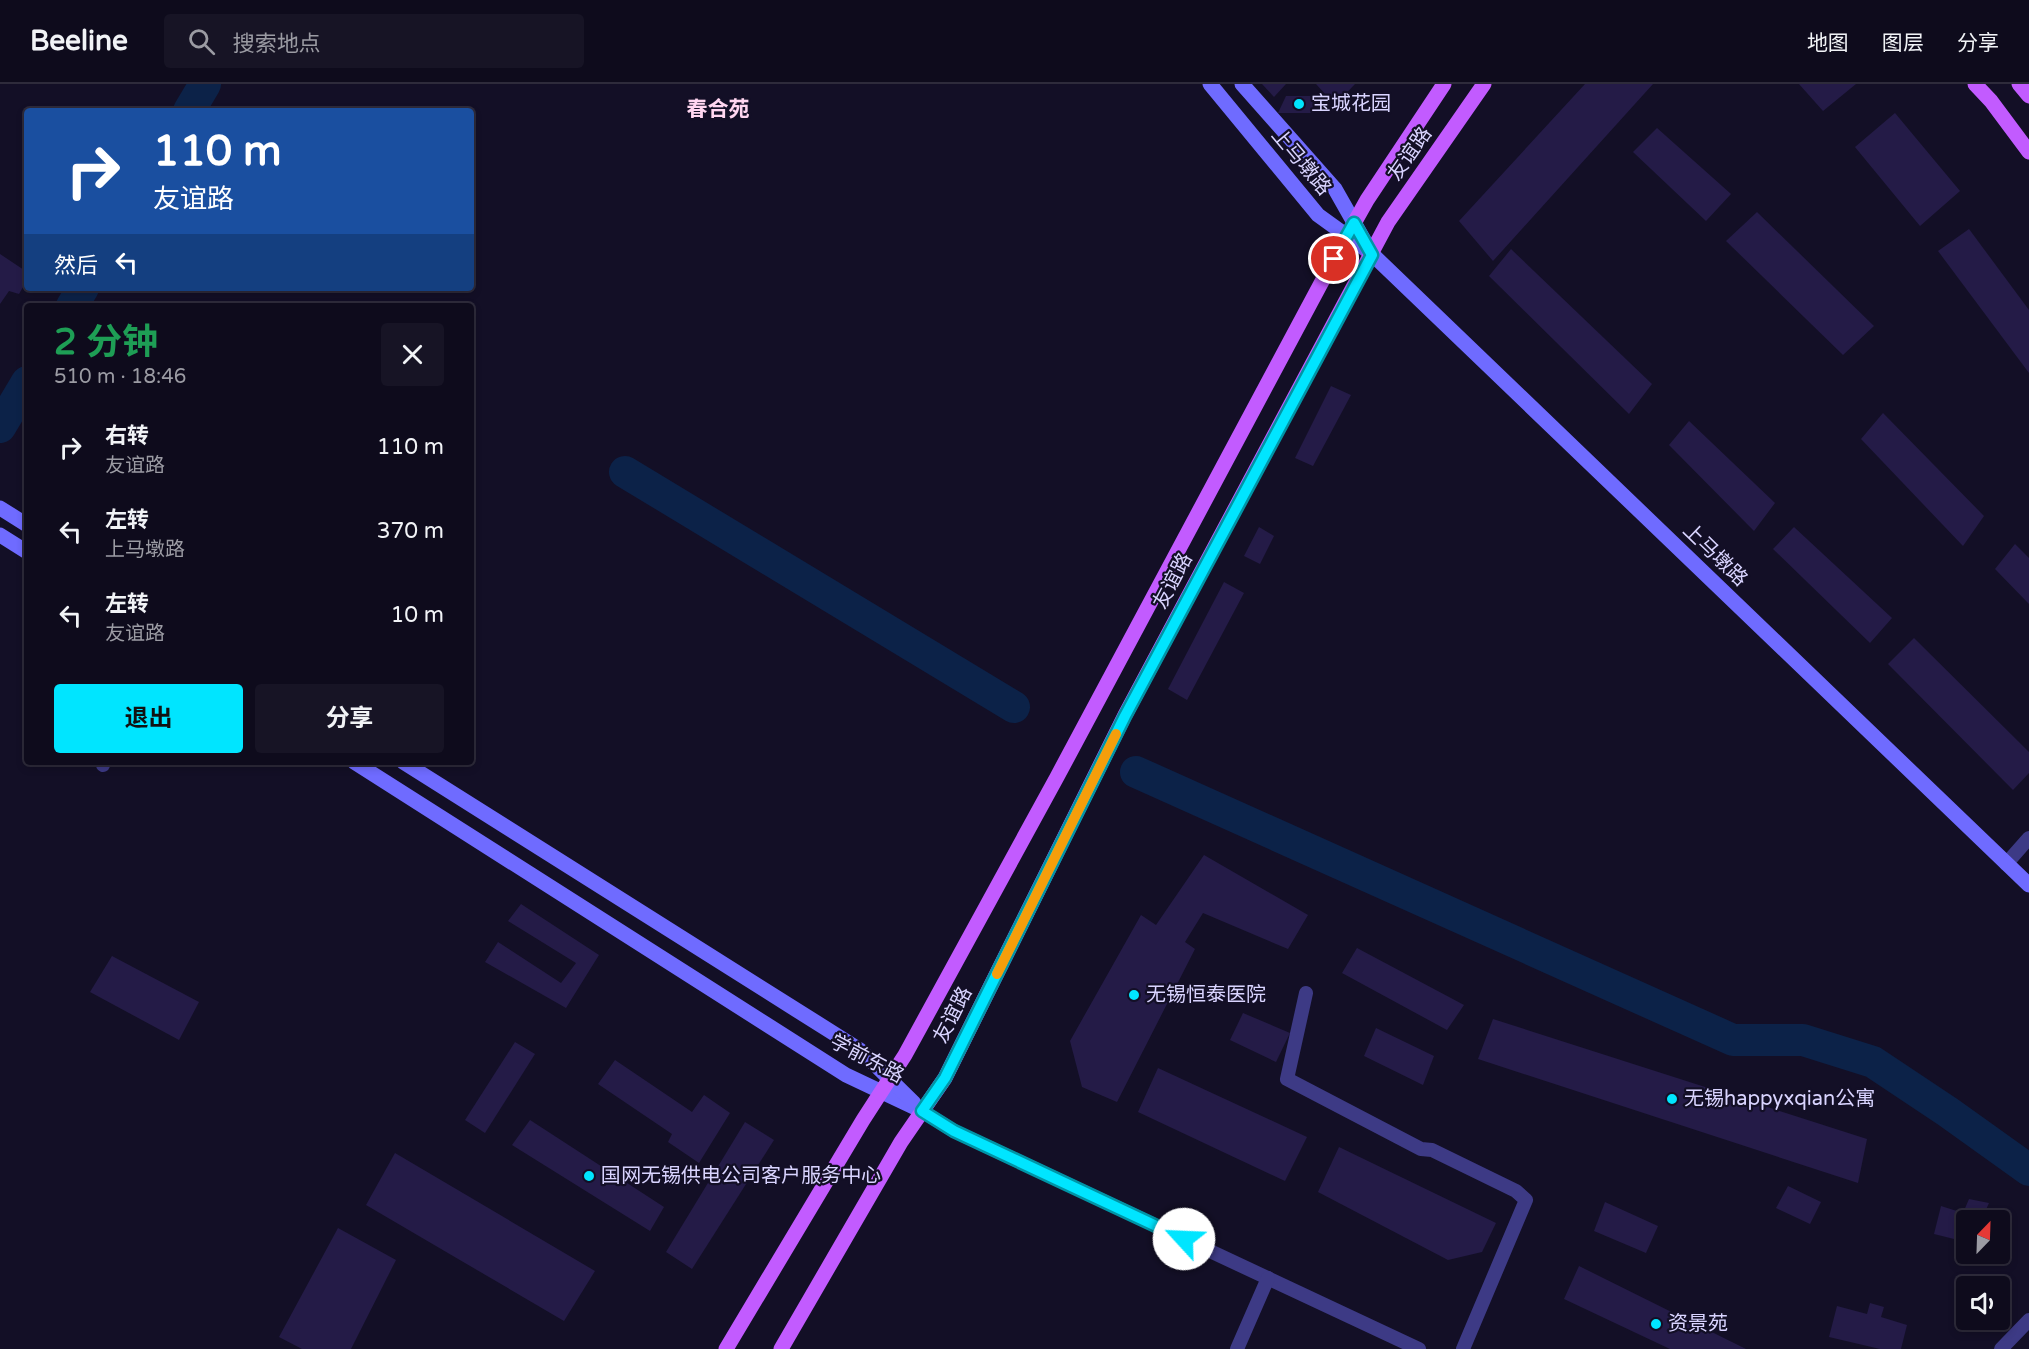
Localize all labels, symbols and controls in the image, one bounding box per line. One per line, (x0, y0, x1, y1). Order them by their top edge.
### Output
search box (164, 14, 584, 68)
text: Beeline (30, 24, 128, 58)
icon: search (185, 25, 218, 58)
text: 搜索地点 (233, 31, 321, 57)
text: 地图 (1807, 31, 1849, 56)
text: 图层 (1882, 31, 1924, 56)
text: 分享 (1957, 31, 1999, 56)
place label: 宝城花园 (1311, 92, 1391, 116)
district label: 春合苑 (687, 97, 750, 122)
marker: 宝城花园 (1292, 97, 1306, 111)
street label: 友谊路 (1383, 123, 1437, 185)
street label: 上马墩路 (1266, 124, 1336, 200)
text: 110 m (153, 126, 282, 177)
icon: right (54, 132, 132, 210)
text: 友谊路 (153, 183, 234, 216)
pin (1308, 233, 1359, 284)
icon: arrive (1317, 242, 1350, 275)
icon: left (110, 246, 143, 279)
text: 然后 (54, 253, 98, 279)
text: 2 分钟 (54, 321, 158, 364)
button: close (381, 323, 444, 386)
text: 510 m · 18:46 (54, 365, 186, 389)
text: 右转 (105, 423, 149, 449)
icon: right (54, 431, 87, 464)
text: 110 m (377, 434, 444, 460)
text: 友谊路 (105, 454, 165, 478)
text: 左转 (105, 507, 149, 533)
icon: left (54, 515, 87, 548)
text: 370 m (377, 518, 444, 544)
street label: 上马墩路 (1678, 519, 1752, 591)
text: 上马墩路 (105, 538, 185, 562)
street label: 友谊路 (1148, 549, 1198, 613)
text: 左转 (105, 591, 149, 617)
icon: left (54, 599, 87, 632)
text: 10 m (390, 602, 444, 628)
text: 友谊路 (105, 622, 165, 646)
button: 退出 (54, 684, 243, 753)
button: 分享 (255, 684, 444, 753)
street label: 友谊路 (929, 983, 977, 1047)
place label: 无锡恒泰医院 (1146, 983, 1266, 1007)
marker: 无锡恒泰医院 (1127, 988, 1141, 1002)
street label: 学前东路 (826, 1030, 908, 1088)
place label: 无锡happyxqian公寓 (1684, 1087, 1875, 1111)
marker: 无锡happyxqian公寓 (1665, 1092, 1679, 1106)
place label: 国网无锡供电公司客户服务中心 (601, 1164, 881, 1188)
marker: 国网无锡供电公司客户服务中心 (582, 1169, 596, 1183)
position arrow (1152, 1207, 1216, 1271)
north arrow (1956, 1210, 2010, 1264)
map controls (1956, 1210, 2010, 1330)
button: sound (1956, 1276, 2010, 1330)
place label: 资景苑 (1668, 1312, 1728, 1336)
marker: 资景苑 (1649, 1317, 1663, 1331)

